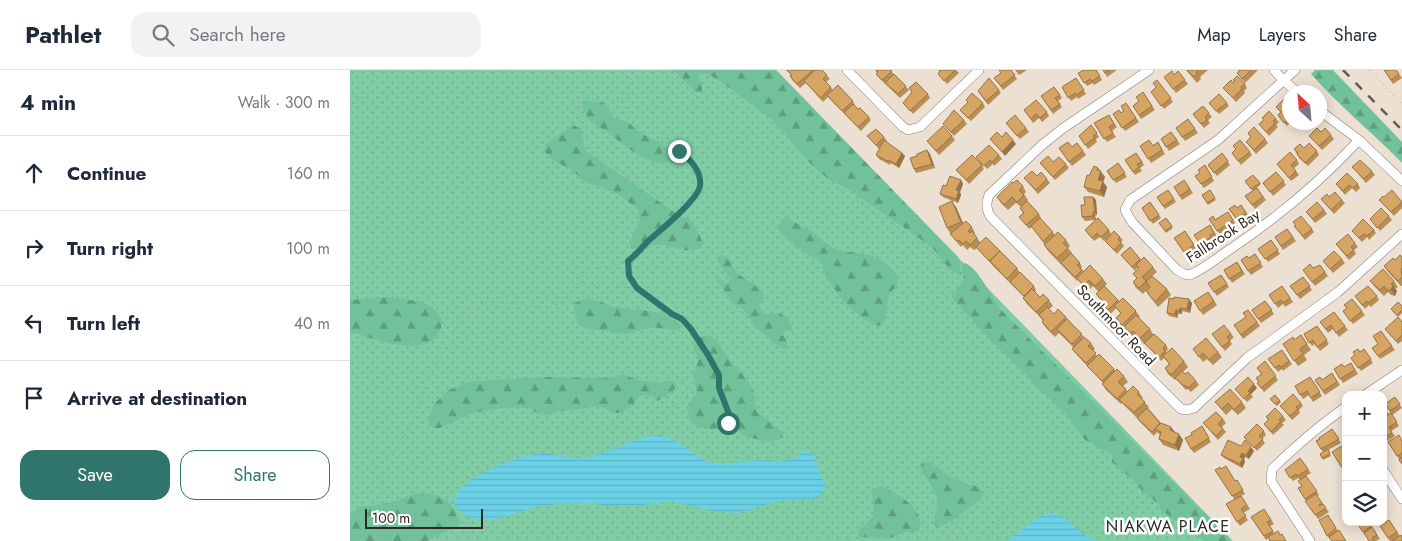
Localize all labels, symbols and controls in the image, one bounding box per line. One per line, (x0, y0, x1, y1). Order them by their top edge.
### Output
search box (131, 12, 481, 57)
text: Pathlet (25, 17, 101, 52)
icon: search (149, 21, 177, 49)
text: Search here (189, 21, 285, 48)
text: Map (1197, 22, 1231, 48)
text: Layers (1259, 22, 1306, 48)
text: Share (1334, 22, 1377, 48)
north arrow (1282, 85, 1327, 130)
text: 4 min (20, 88, 76, 118)
text: Walk · 300 m (238, 91, 330, 114)
route end (668, 140, 691, 163)
icon: ahead (20, 159, 48, 187)
text: Continue (67, 160, 146, 187)
text: 160 m (287, 162, 330, 185)
street label: Fallbrook Bay (1182, 204, 1265, 268)
icon: right (20, 234, 48, 262)
text: Turn right (67, 235, 153, 262)
text: 100 m (286, 237, 330, 260)
street label: Southmoor Road (1071, 279, 1161, 371)
icon: left (20, 309, 48, 337)
text: Turn left (67, 310, 140, 337)
text: 40 m (294, 312, 330, 335)
icon: arrive (20, 384, 48, 412)
text: Arrive at destination (67, 385, 247, 412)
map controls (1342, 391, 1387, 526)
button: + (1342, 391, 1387, 436)
route start (717, 412, 740, 435)
button: − (1342, 436, 1387, 481)
button: Save (20, 450, 170, 500)
button: Share (180, 450, 330, 500)
button: layers (1342, 481, 1387, 526)
scale bar (365, 506, 482, 529)
text: 100 m (372, 508, 410, 528)
district label: NIAKWA PLACE (1106, 515, 1230, 538)

